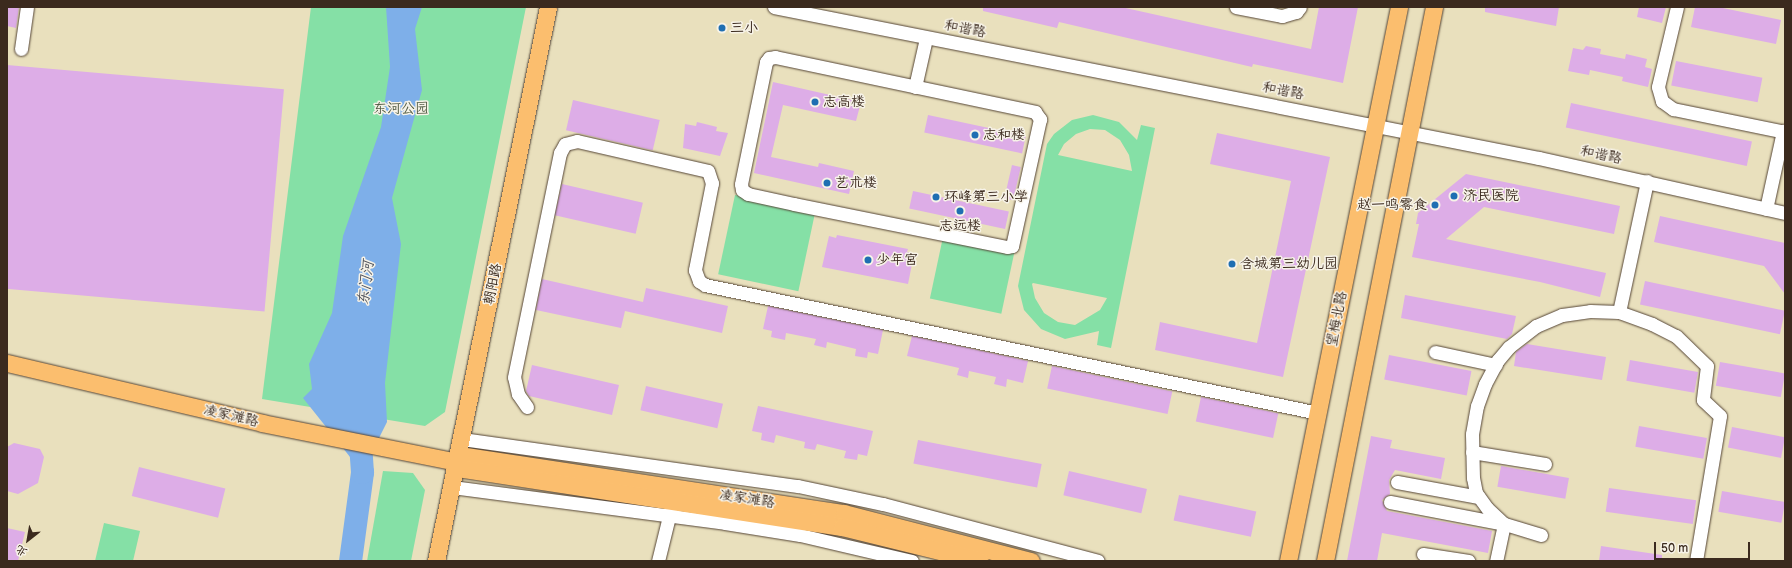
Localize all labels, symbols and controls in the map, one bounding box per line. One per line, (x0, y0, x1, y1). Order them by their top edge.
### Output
street label: 和谐路 (943, 17, 987, 41)
place label: 三小 (730, 20, 758, 36)
marker: 三小 (717, 23, 727, 33)
street label: 和谐路 (1261, 79, 1305, 103)
place label: 志高楼 (823, 94, 865, 110)
marker: 志高楼 (810, 97, 820, 107)
park label: 东河公园 (373, 101, 429, 117)
place label: 志和楼 (983, 127, 1025, 143)
marker: 志和楼 (970, 130, 980, 140)
street label: 和谐路 (1579, 142, 1623, 168)
place label: 艺术楼 (835, 175, 877, 191)
marker: 艺术楼 (822, 178, 832, 188)
place label: 济民医院 (1463, 188, 1519, 204)
place label: 环峰第三小学 (944, 189, 1028, 205)
marker: 济民医院 (1448, 190, 1460, 202)
marker: 环峰第三小学 (931, 192, 941, 202)
place label: 赵一鸣零食 (1357, 197, 1427, 213)
marker: 赵一鸣零食 (1430, 200, 1440, 210)
marker: 志远楼 (955, 206, 965, 216)
place label: 志远楼 (939, 218, 981, 234)
place label: 少年宫 (876, 252, 918, 268)
marker: 少年宫 (863, 255, 873, 265)
place label: 含城第三幼儿园 (1240, 256, 1338, 272)
marker: 含城第三幼儿园 (1227, 259, 1237, 269)
water label: 东门河 (354, 260, 378, 306)
street label: 朝阳路 (481, 262, 505, 306)
street label: 望梅北路 (1323, 290, 1351, 348)
street label: 凌家滩路 (202, 402, 260, 430)
street label: 凌家滩路 (718, 486, 776, 512)
north arrow (8, 520, 48, 560)
scale bar (1656, 534, 1752, 560)
text: 50 m (1661, 541, 1688, 556)
text: 北 (13, 542, 30, 559)

